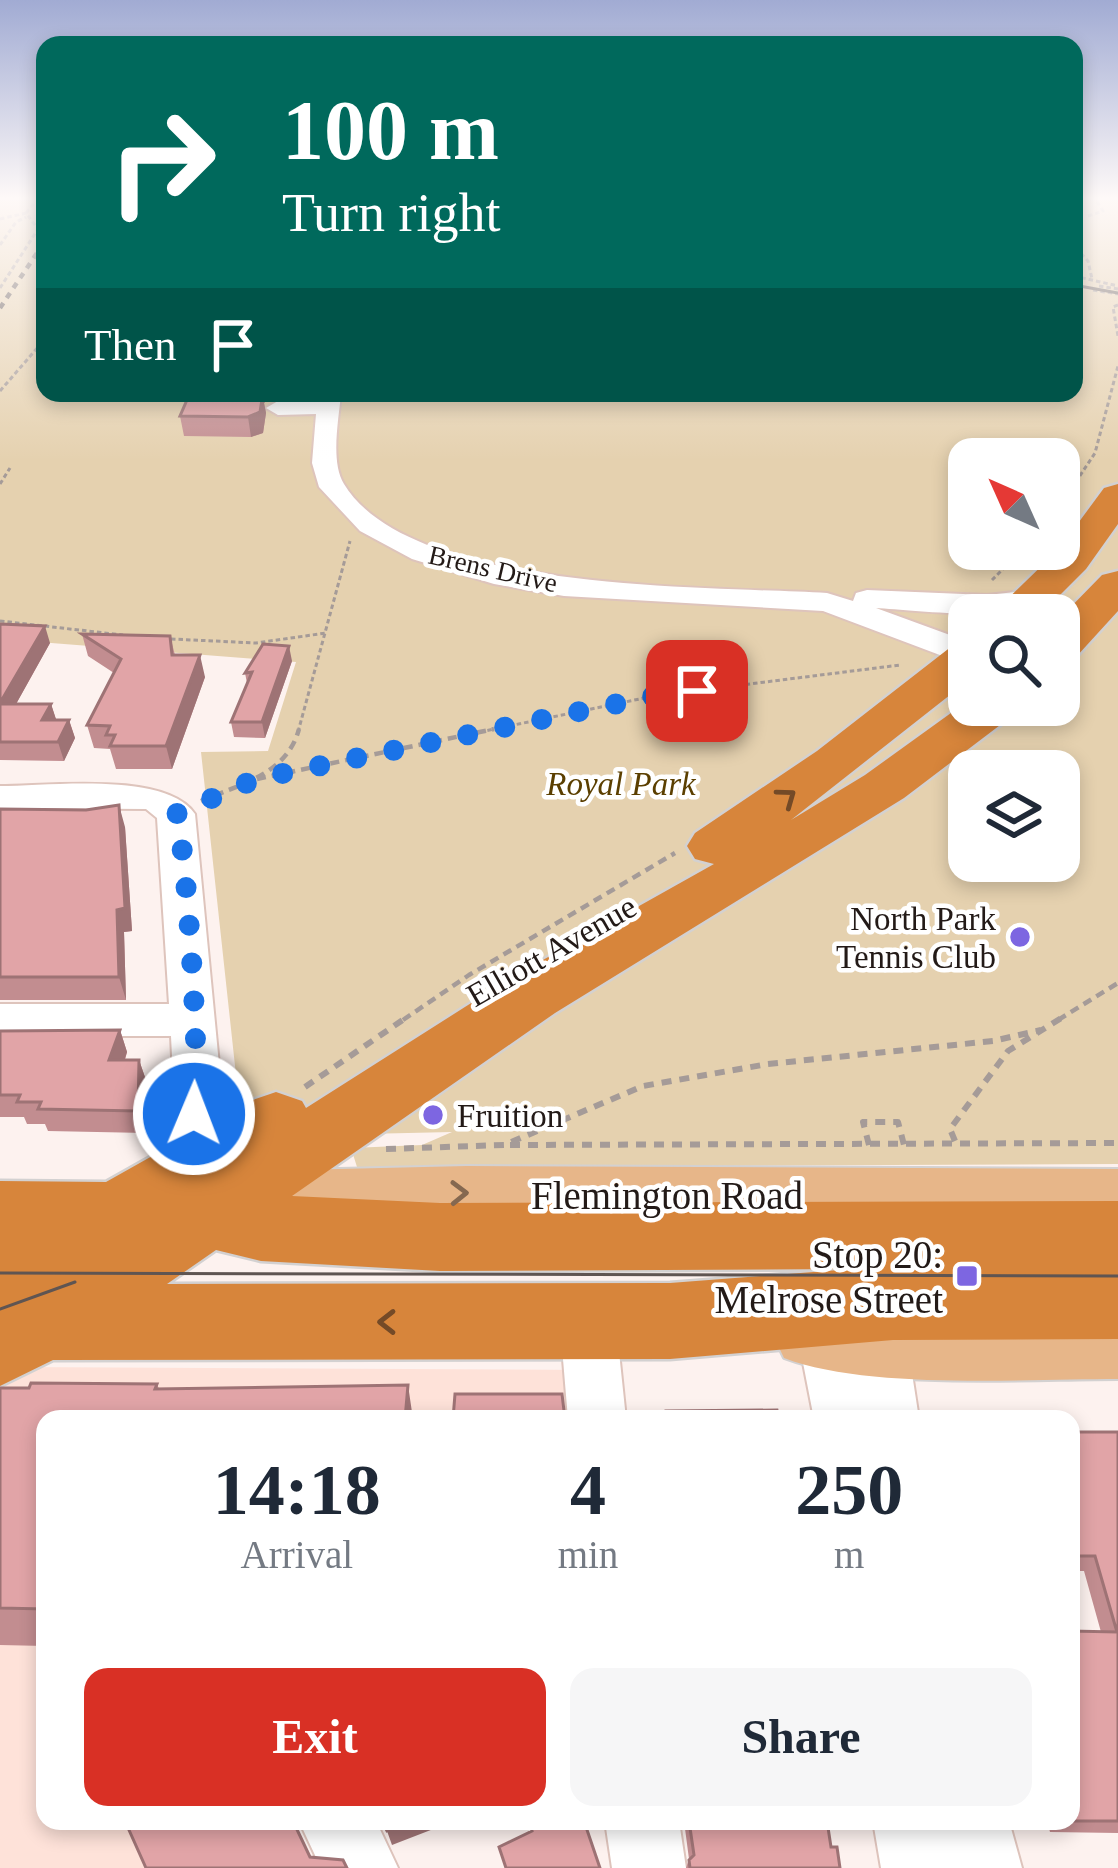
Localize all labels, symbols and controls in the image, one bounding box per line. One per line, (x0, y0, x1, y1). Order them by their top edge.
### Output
icon: right (84, 84, 240, 240)
text: 100 m (282, 84, 499, 177)
text: Turn right (282, 183, 501, 243)
icon: arrive (200, 312, 266, 378)
text: Then (84, 320, 176, 370)
north arrow (948, 438, 1080, 570)
map controls (948, 438, 1080, 882)
street label: Brens Drive (426, 540, 560, 598)
button: search (948, 594, 1080, 726)
pin (646, 640, 748, 742)
icon: arrive (664, 658, 730, 724)
button: layers (948, 750, 1080, 882)
park label: Royal Park (545, 766, 697, 802)
one-way arrow (774, 790, 795, 812)
street label: Elliott Avenue (461, 888, 642, 1014)
place label: North Park Tennis Club (836, 901, 996, 975)
marker: North Park Tennis Club (1007, 924, 1033, 950)
position arrow (131, 1051, 257, 1177)
place label: Fruition (457, 1098, 563, 1134)
marker: Fruition (420, 1102, 446, 1128)
street label: Flemington Road (531, 1174, 803, 1218)
one-way arrow (451, 1180, 469, 1206)
place label: Stop 20: Melrose Street (714, 1233, 943, 1321)
marker: Stop 20: Melrose Street (954, 1263, 980, 1289)
one-way arrow (377, 1309, 395, 1335)
text: 14:18 (213, 1450, 381, 1530)
text: 4 (570, 1450, 606, 1530)
text: 250 (795, 1450, 903, 1530)
text: Arrival (241, 1533, 353, 1576)
text: min (558, 1533, 618, 1576)
text: m (834, 1533, 864, 1576)
button: Exit (84, 1668, 546, 1806)
button: Share (570, 1668, 1032, 1806)

